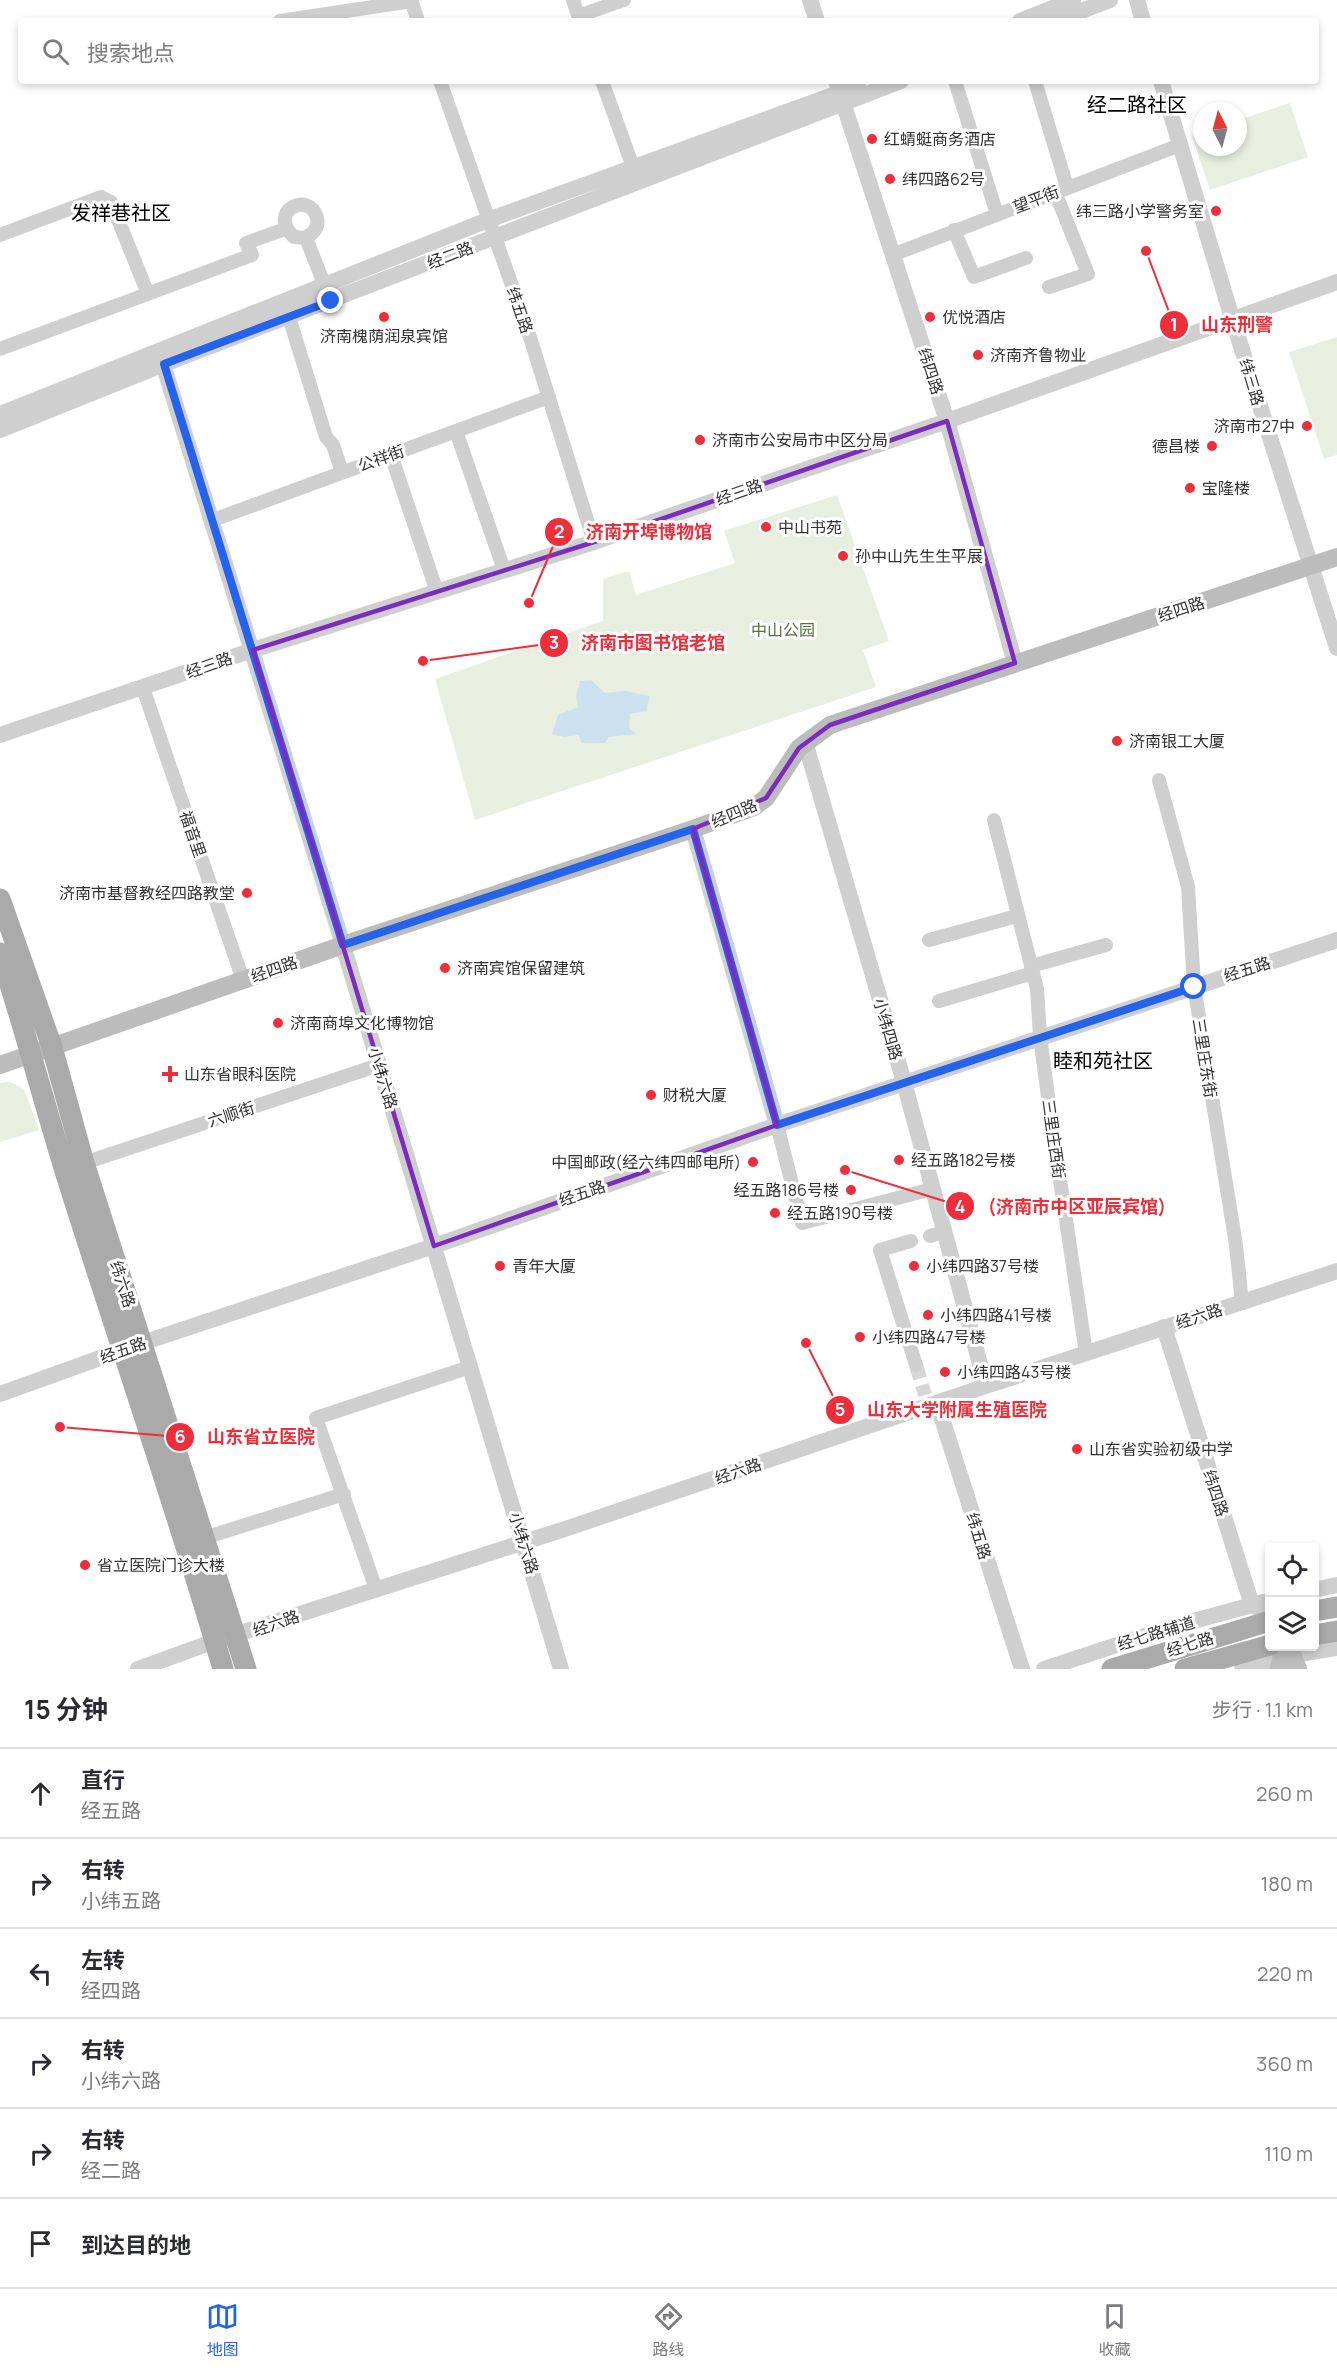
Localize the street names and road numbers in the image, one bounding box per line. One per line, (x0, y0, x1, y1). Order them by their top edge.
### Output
street label: 望平街 (1010, 180, 1062, 218)
street label: 经二路 (424, 236, 476, 274)
street label: 纬五路 (502, 284, 538, 336)
street label: 纬四路 (913, 345, 949, 397)
street label: 纬三路 (1234, 356, 1270, 408)
street label: 公祥街 (355, 439, 407, 477)
street label: 经三路 (713, 474, 765, 510)
street label: 经四路 (1155, 591, 1207, 627)
street label: 经三路 (183, 647, 235, 683)
street label: 经四路 (708, 793, 760, 833)
street label: 福音里 (175, 808, 211, 860)
street label: 经四路 (248, 951, 300, 987)
street label: 经五路 (1221, 951, 1273, 987)
street label: 小纬四路 (869, 995, 907, 1063)
street label: 三里庄东街 (1188, 1017, 1222, 1099)
street label: 小纬六路 (363, 1044, 403, 1112)
street label: 六顺街 (205, 1096, 257, 1132)
street label: 三里庄西街 (1038, 1098, 1070, 1180)
street label: 经五路 (556, 1175, 608, 1211)
street label: 纬六路 (105, 1258, 141, 1310)
street label: 经六路 (1173, 1298, 1225, 1334)
street label: 经五路 (97, 1331, 149, 1369)
street label: 经六路 (712, 1453, 764, 1489)
street label: 纬四路 (1198, 1467, 1234, 1519)
street label: 小纬六路 (504, 1509, 544, 1577)
street label: 纬五路 (961, 1510, 997, 1562)
street label: 经六路 (250, 1605, 302, 1641)
street label: 经七路辅道 (1115, 1612, 1197, 1654)
street label: 经七路 (1164, 1628, 1216, 1660)

